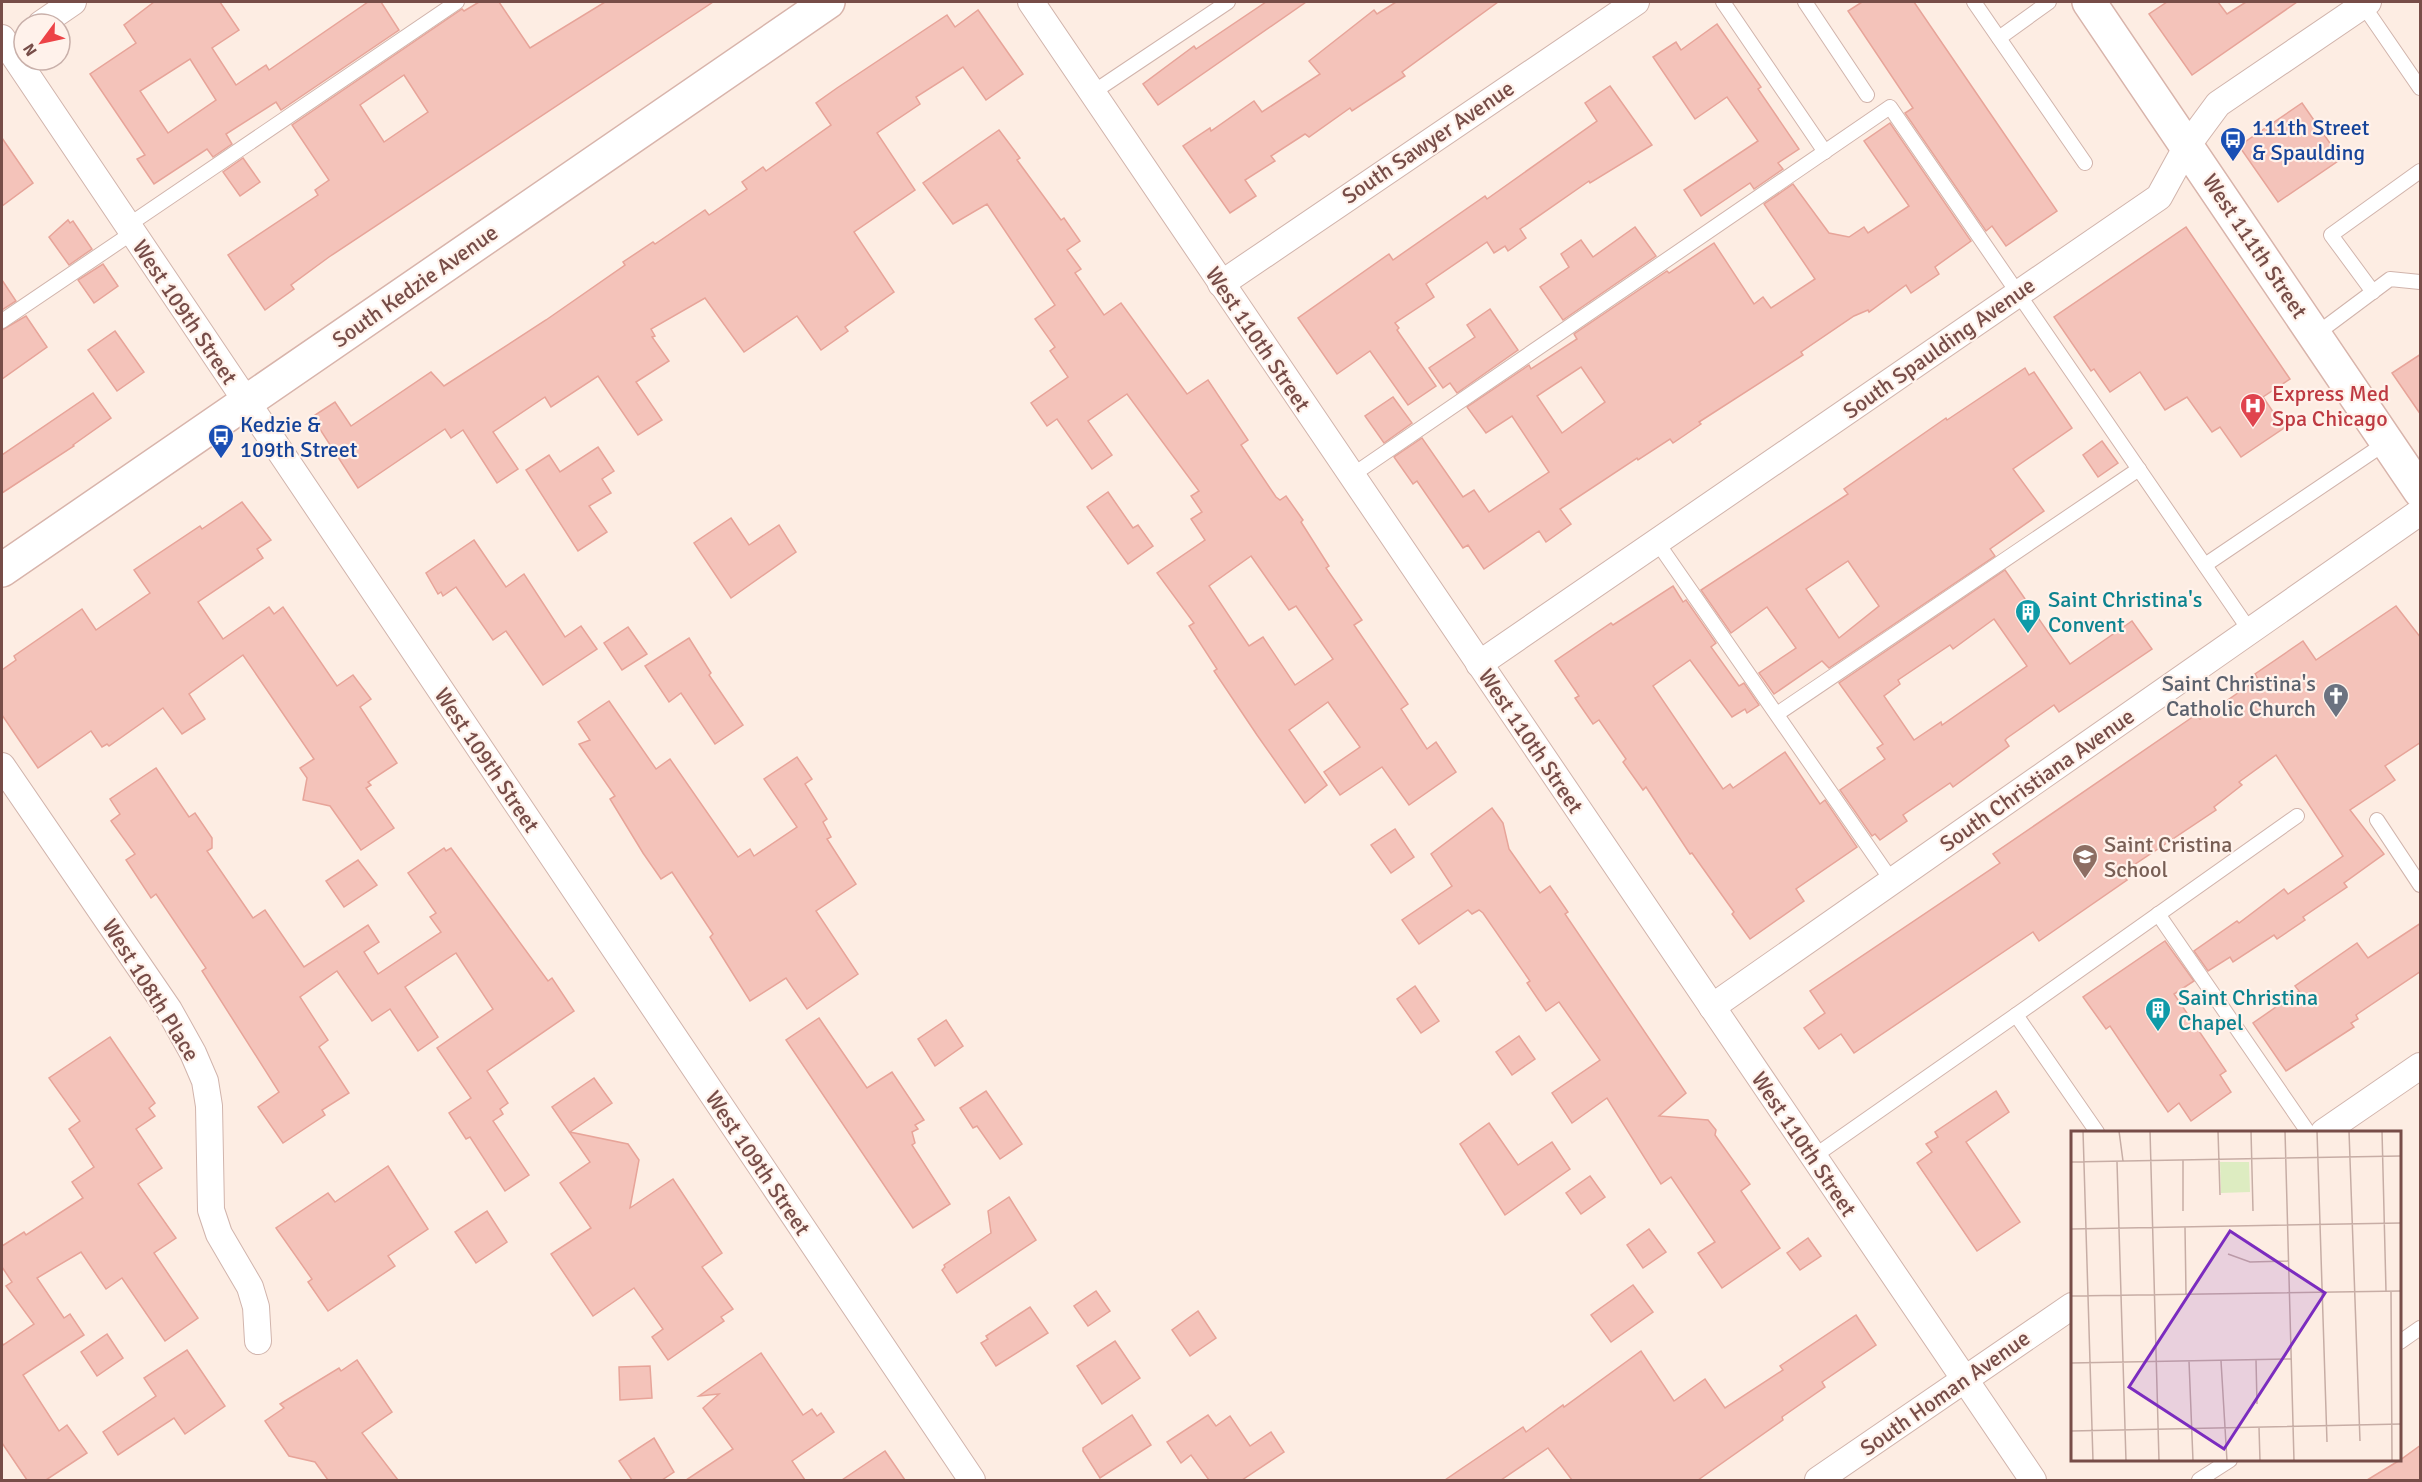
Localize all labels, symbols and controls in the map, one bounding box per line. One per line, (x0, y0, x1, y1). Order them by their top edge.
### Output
north arrow (12, 12, 72, 72)
text: N (19, 40, 42, 60)
street label: South Sawyer Avenue (1337, 74, 1519, 210)
place label: 111th Street & Spaulding (2252, 114, 2370, 166)
bus stop icon: 111th Street & Spaulding (2218, 125, 2248, 163)
street label: West 111th Street (2197, 169, 2313, 324)
street label: South Kedzie Avenue (327, 219, 503, 353)
street label: West 109th Street (127, 235, 243, 390)
street label: West 110th Street (1200, 262, 1316, 417)
street label: South Spaulding Avenue (1838, 271, 2040, 425)
place label: Express Med Spa Chicago (2272, 380, 2389, 432)
hospital icon: Express Med Spa Chicago (2238, 391, 2268, 429)
place label: Kedzie & 109th Street (240, 411, 358, 463)
bus stop icon: Kedzie & 109th Street (206, 422, 236, 460)
place label: Saint Christina's Convent (2048, 586, 2202, 638)
building icon: Saint Christina's Convent (2013, 597, 2043, 635)
street label: West 110th Street (1473, 664, 1589, 819)
place label: Saint Christina's Catholic Church (2162, 670, 2316, 722)
church icon: Saint Christina's Catholic Church (2321, 681, 2351, 719)
street label: West 109th Street (429, 683, 545, 838)
street label: South Christiana Avenue (1935, 703, 2139, 857)
place label: Saint Cristina School (2104, 831, 2232, 883)
school or university icon: Saint Cristina School (2070, 842, 2100, 880)
street label: West 108th Place (96, 914, 206, 1066)
place label: Saint Christina Chapel (2178, 984, 2318, 1036)
building icon: Saint Christina Chapel (2143, 995, 2173, 1033)
street label: West 110th Street (1746, 1067, 1862, 1222)
street label: West 109th Street (700, 1086, 816, 1241)
inset map (2071, 1131, 2401, 1461)
street label: South Homan Avenue (1855, 1324, 2035, 1462)

